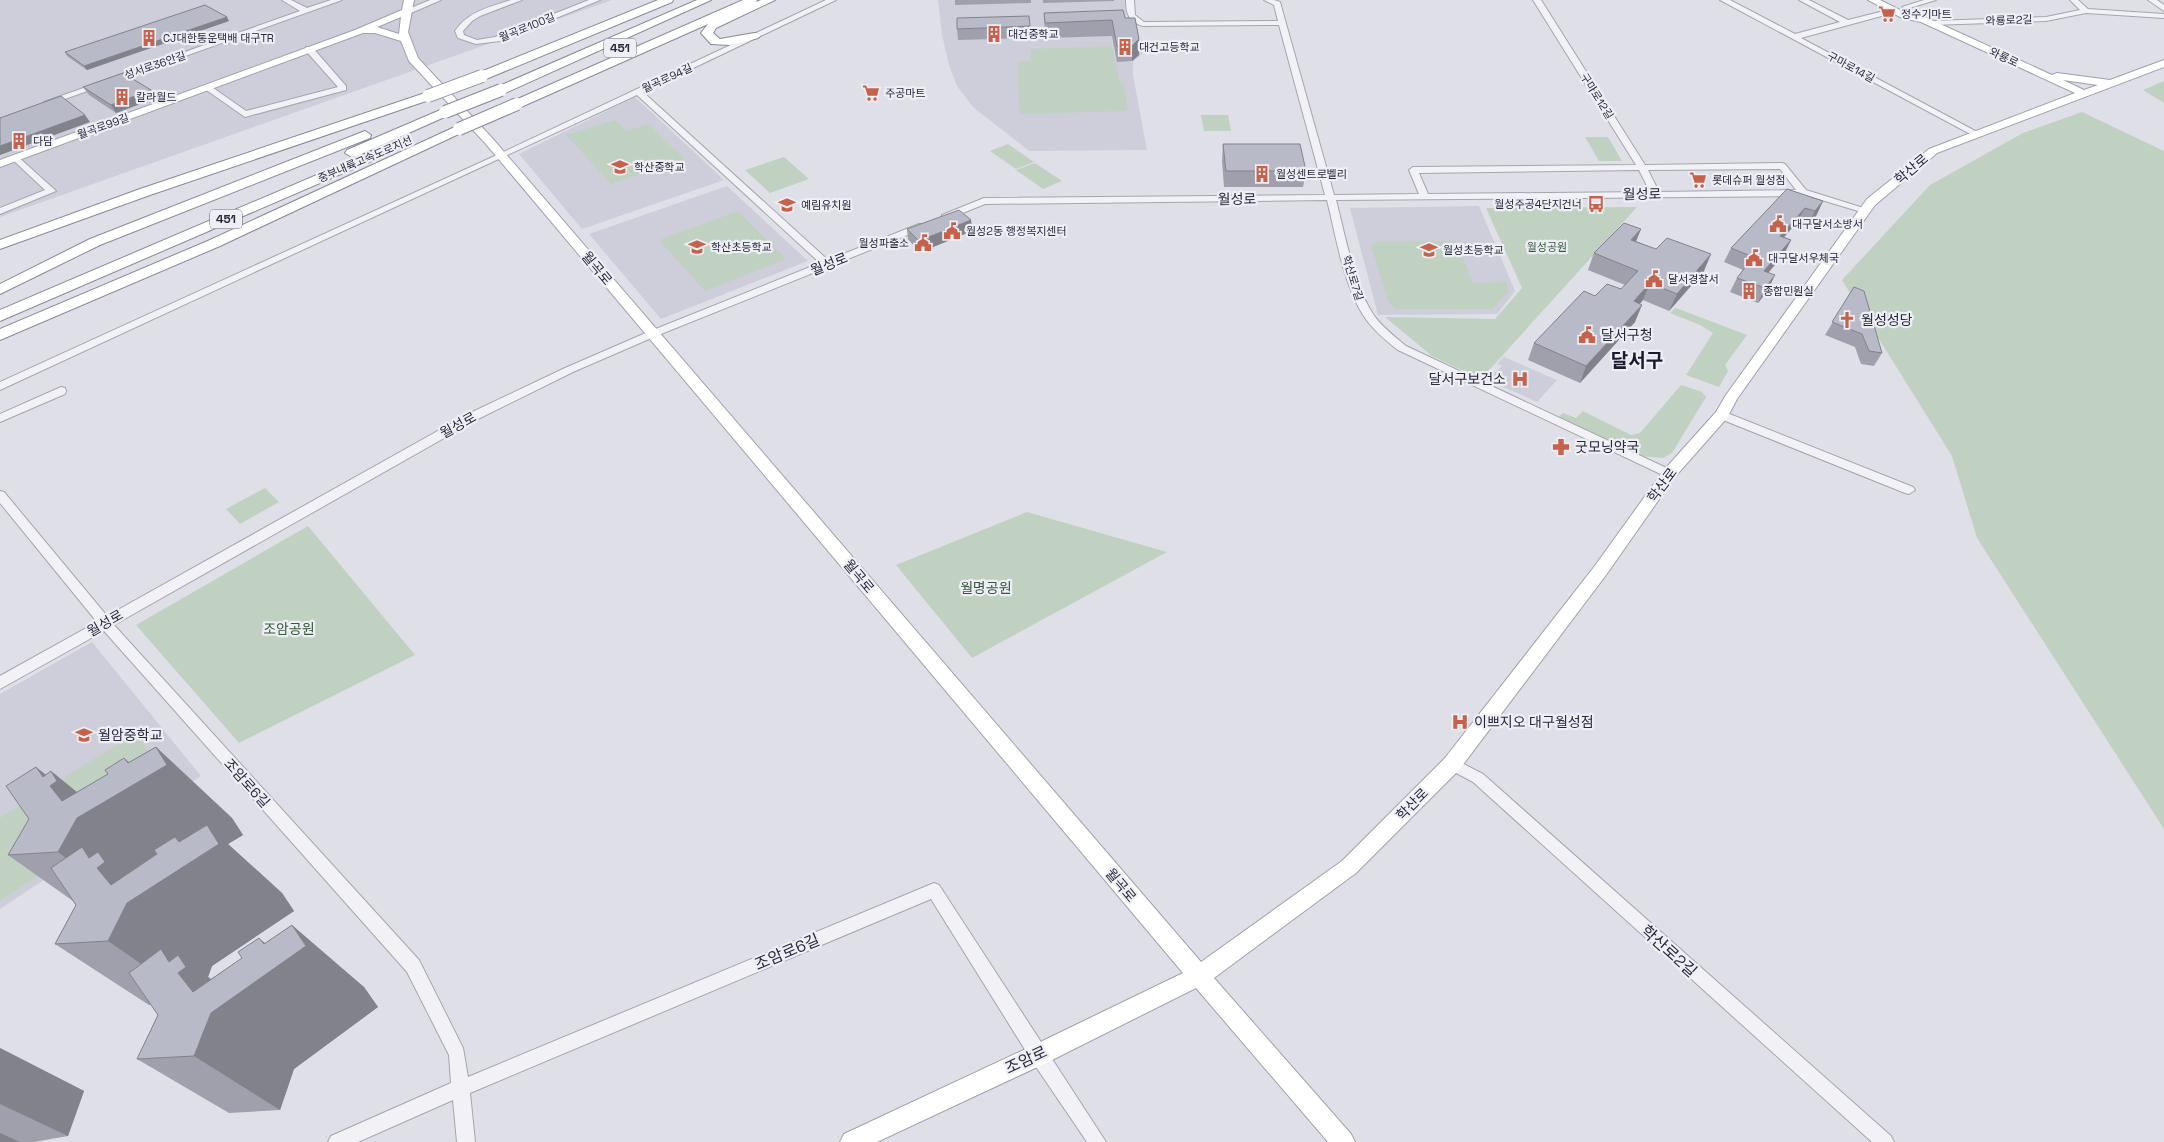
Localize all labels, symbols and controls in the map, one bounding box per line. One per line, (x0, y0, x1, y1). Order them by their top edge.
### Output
supermarket icon: 정수기마트 (1877, 4, 1897, 24)
place label: 정수기마트 (1901, 7, 1952, 21)
street label: 월곡로100길 (497, 9, 557, 45)
street label: 와룡로2길 (1985, 12, 2033, 28)
building icon: 대건중학교 (984, 24, 1004, 44)
place label: 대건중학교 (1008, 27, 1059, 41)
building icon: CJ대한통운택배 대구TR (139, 28, 159, 48)
place label: CJ대한통운택배 대구TR (163, 31, 274, 45)
building icon: 대건고등학교 (1115, 37, 1135, 57)
road number: 451 (604, 38, 636, 58)
place label: 대건고등학교 (1139, 40, 1200, 54)
street label: 와룡로 (1987, 44, 2021, 70)
street label: 성서로36안길 (122, 48, 188, 82)
street label: 구마로14길 (1825, 49, 1877, 85)
street label: 월곡로94길 (640, 60, 694, 96)
street label: 구마로12길 (1577, 70, 1617, 122)
supermarket icon: 주공마트 (861, 83, 881, 103)
place label: 주공마트 (885, 86, 925, 100)
building icon: 칼라월드 (112, 87, 132, 107)
place label: 칼라월드 (136, 90, 176, 104)
street label: 월곡로99길 (75, 110, 131, 142)
building icon: 다담 (9, 131, 29, 151)
street label: 중부내륙고속도로지선 (316, 133, 414, 185)
place label: 다담 (33, 134, 53, 148)
street label: 학산로 (1890, 150, 1932, 188)
school or university icon: 학산중학교 (610, 157, 630, 177)
place label: 학산중학교 (634, 160, 685, 174)
building icon: 월성센트로벨리 (1252, 164, 1272, 184)
place label: 월성센트로벨리 (1276, 167, 1347, 181)
supermarket icon: 롯데슈퍼 월성점 (1688, 170, 1708, 190)
place label: 롯데슈퍼 월성점 (1712, 173, 1786, 187)
street label: 월성로 (1623, 185, 1662, 203)
street label: 월성로 (1218, 190, 1257, 208)
bus stop icon: 월성주공4단지건너 (1586, 194, 1606, 214)
school or university icon: 예림유치원 (777, 195, 797, 215)
place label: 월성주공4단지건너 (1494, 197, 1582, 211)
place label: 예림유치원 (801, 198, 852, 212)
road number: 451 (210, 210, 242, 228)
public building icon: 대구달서소방서 (1768, 214, 1788, 234)
place label: 대구달서소방서 (1792, 217, 1863, 231)
public building icon: 월성2동 행정복지센터 (942, 221, 962, 241)
place label: 월성2동 행정복지센터 (966, 224, 1067, 238)
public building icon: 월성파출소 (913, 233, 933, 253)
place label: 월성파출소 (858, 236, 909, 250)
school or university icon: 학산초등학교 (687, 237, 707, 257)
place label: 학산초등학교 (711, 240, 772, 254)
school or university icon: 월성초등학교 (1419, 240, 1439, 260)
park label: 월성공원 (1527, 240, 1567, 254)
place label: 월성초등학교 (1443, 243, 1504, 257)
street label: 월곡로 (578, 247, 616, 289)
street label: 월성로 (808, 248, 850, 280)
public building icon: 대구달서우체국 (1744, 248, 1764, 268)
place label: 대구달서우체국 (1768, 251, 1839, 265)
street label: 학산로7길 (1339, 254, 1367, 302)
public building icon: 달서경찰서 (1644, 269, 1664, 289)
place label: 달서경찰서 (1668, 272, 1719, 286)
building icon: 종합민원실 (1739, 281, 1759, 301)
place label: 종합민원실 (1763, 284, 1814, 298)
church icon: 월성성당 (1837, 310, 1857, 330)
place label: 월성성당 (1861, 311, 1913, 329)
public building icon: 달서구청 (1577, 325, 1597, 345)
place label: 달서구청 (1601, 326, 1653, 344)
district label: 달서구 (1611, 348, 1663, 373)
hospital icon: 달서구보건소 (1510, 369, 1530, 389)
place label: 달서구보건소 (1429, 370, 1506, 388)
street label: 월성로 (437, 408, 479, 442)
pharmacy icon: 굿모닝약국 (1551, 437, 1571, 457)
place label: 굿모닝약국 (1575, 438, 1640, 456)
street label: 학산로 (1643, 464, 1681, 506)
street label: 월곡로 (840, 555, 878, 597)
park label: 월명공원 (960, 579, 1012, 597)
street label: 월성로 (84, 605, 126, 640)
park label: 조암공원 (263, 620, 315, 638)
hospital icon: 이쁘지오 대구월성점 (1450, 712, 1470, 732)
place label: 이쁘지오 대구월성점 (1474, 713, 1594, 731)
school or university icon: 월암중학교 (74, 725, 94, 745)
place label: 월암중학교 (98, 726, 163, 744)
street label: 조암로6길 (220, 755, 274, 811)
street label: 학산로 (1392, 784, 1432, 824)
street label: 월곡로 (1102, 864, 1140, 906)
street label: 학산로2길 (1637, 920, 1701, 982)
street label: 조암로6길 (751, 929, 823, 975)
street label: 조암로 (1002, 1041, 1051, 1079)

